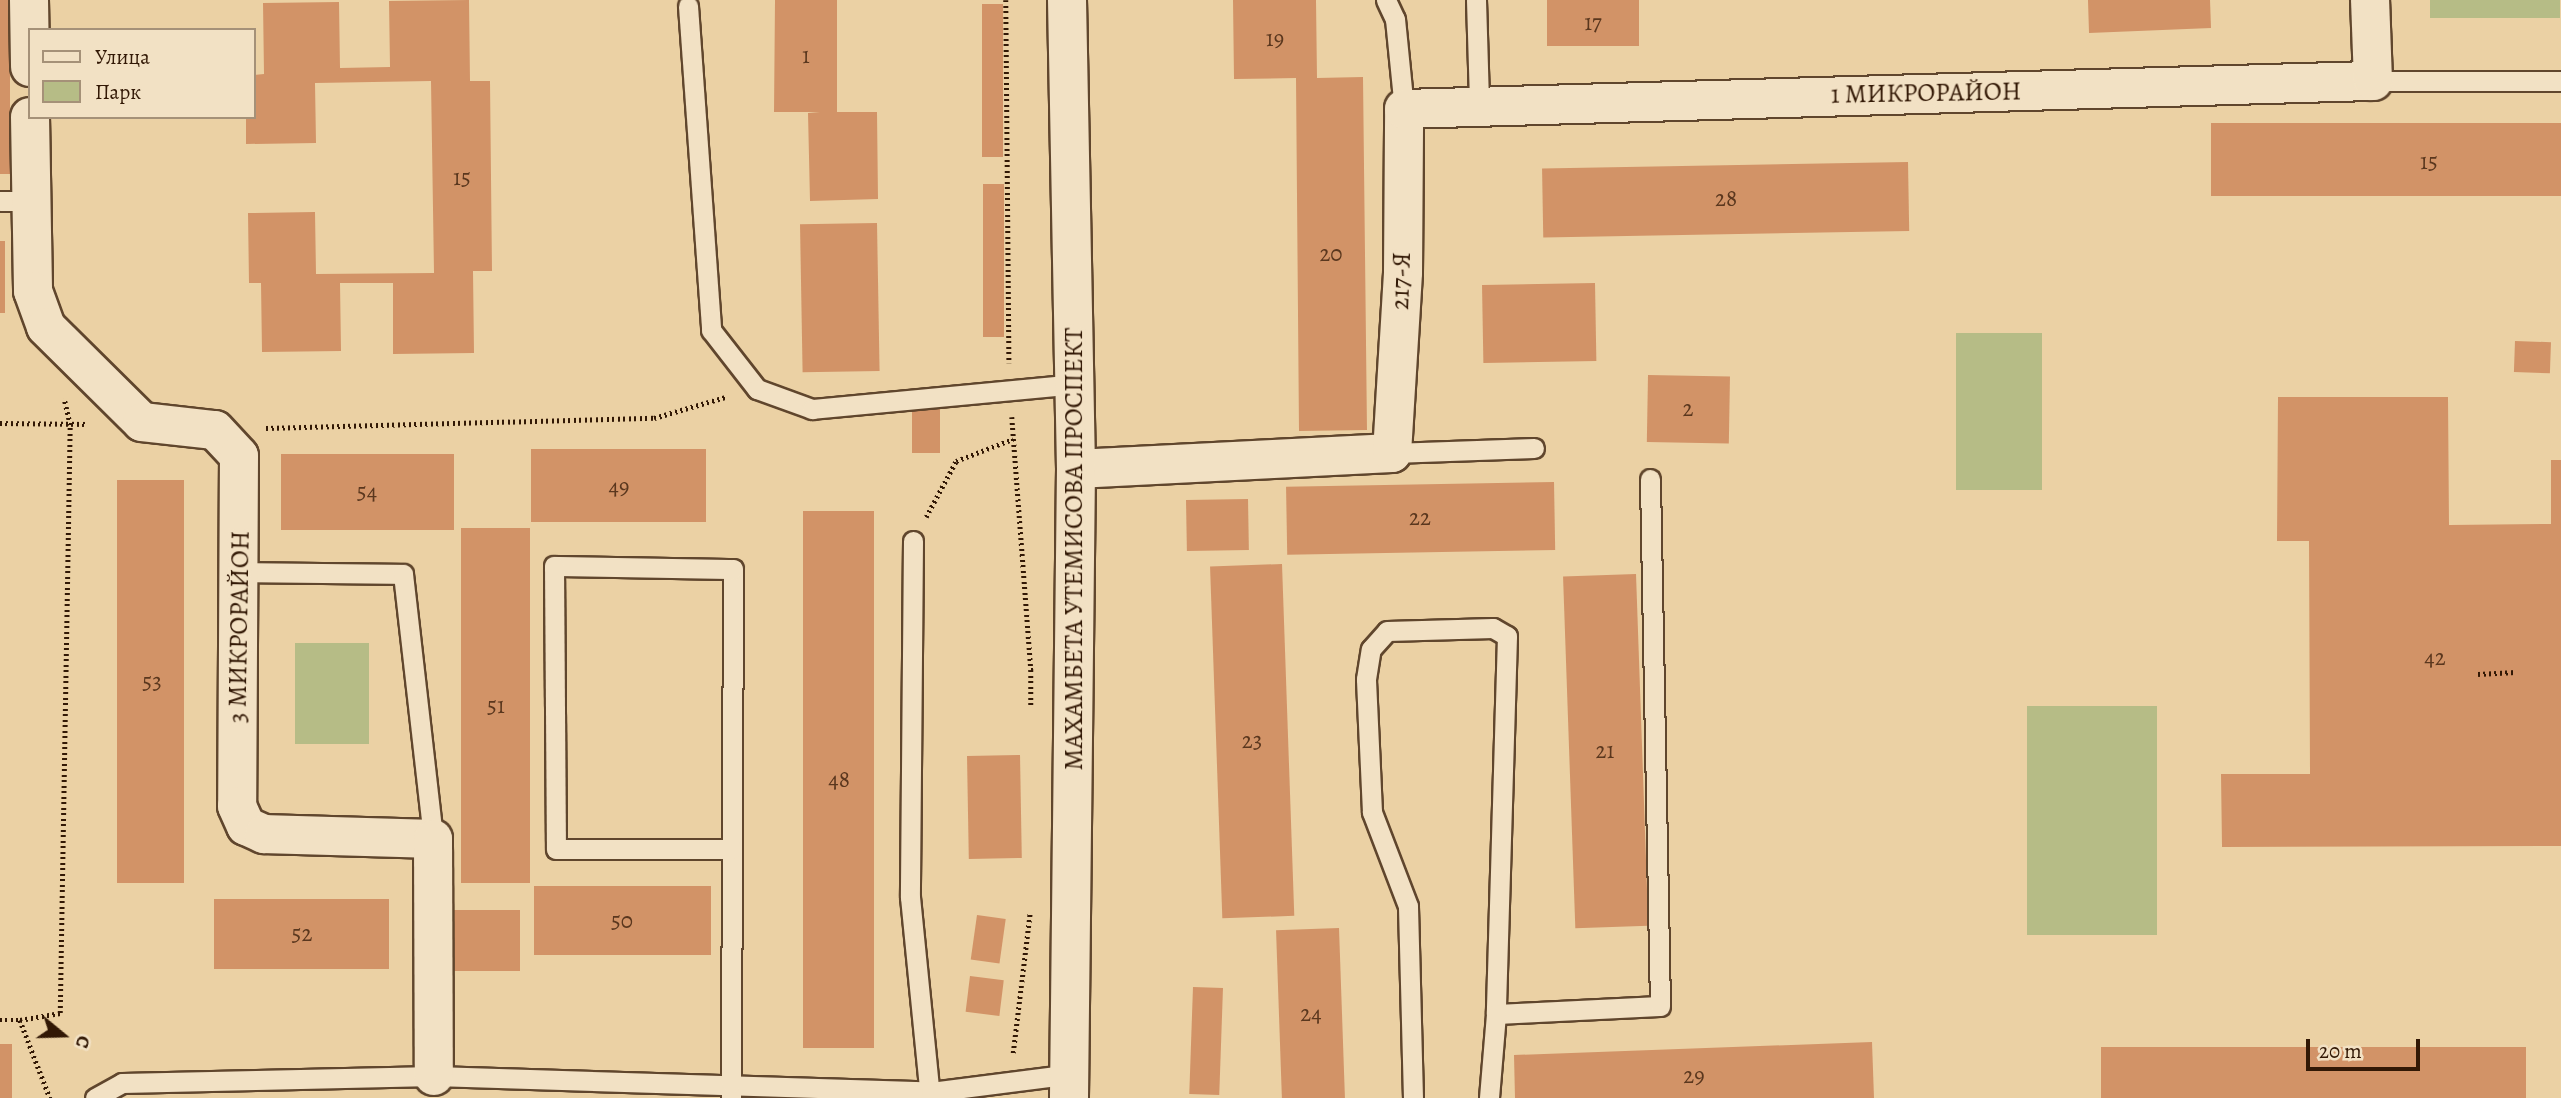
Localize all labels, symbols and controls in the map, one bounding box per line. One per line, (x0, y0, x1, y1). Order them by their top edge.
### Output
house number: 17 (1584, 9, 1602, 37)
house number: 19 (1266, 25, 1284, 53)
legend (28, 28, 256, 119)
house number: 1 (802, 42, 810, 70)
text: Улица (95, 43, 150, 71)
street label: 1 МИКРОРАЙОН (1830, 76, 2022, 110)
text: Парк (95, 78, 141, 106)
house number: 15 (2420, 148, 2438, 176)
house number: 15 (453, 164, 471, 192)
house number: 28 (1715, 185, 1737, 213)
house number: 20 (1319, 240, 1343, 268)
street label: 217-Я (1384, 251, 1418, 311)
street label: МАХАМБЕТА УТЕМИСОВА ПРОСПЕКТ (1058, 327, 1090, 771)
house number: 2 (1683, 395, 1693, 423)
house number: 49 (609, 473, 629, 501)
house number: 54 (357, 478, 377, 506)
house number: 22 (1409, 504, 1431, 532)
street label: 3 МИКРОРАЙОН (222, 530, 256, 724)
house number: 42 (2424, 644, 2446, 672)
house number: 53 (142, 668, 162, 696)
house number: 51 (487, 692, 505, 720)
house number: 23 (1242, 727, 1262, 755)
house number: 21 (1596, 737, 1614, 765)
house number: 48 (828, 766, 850, 794)
house number: 50 (611, 907, 633, 935)
house number: 52 (292, 920, 312, 948)
north arrow (28, 1000, 98, 1070)
house number: 24 (1300, 1000, 1322, 1028)
scale bar (2309, 1024, 2423, 1068)
text: С (69, 1032, 97, 1052)
text: 20 m (2319, 1037, 2362, 1065)
house number: 29 (1683, 1062, 1705, 1090)

